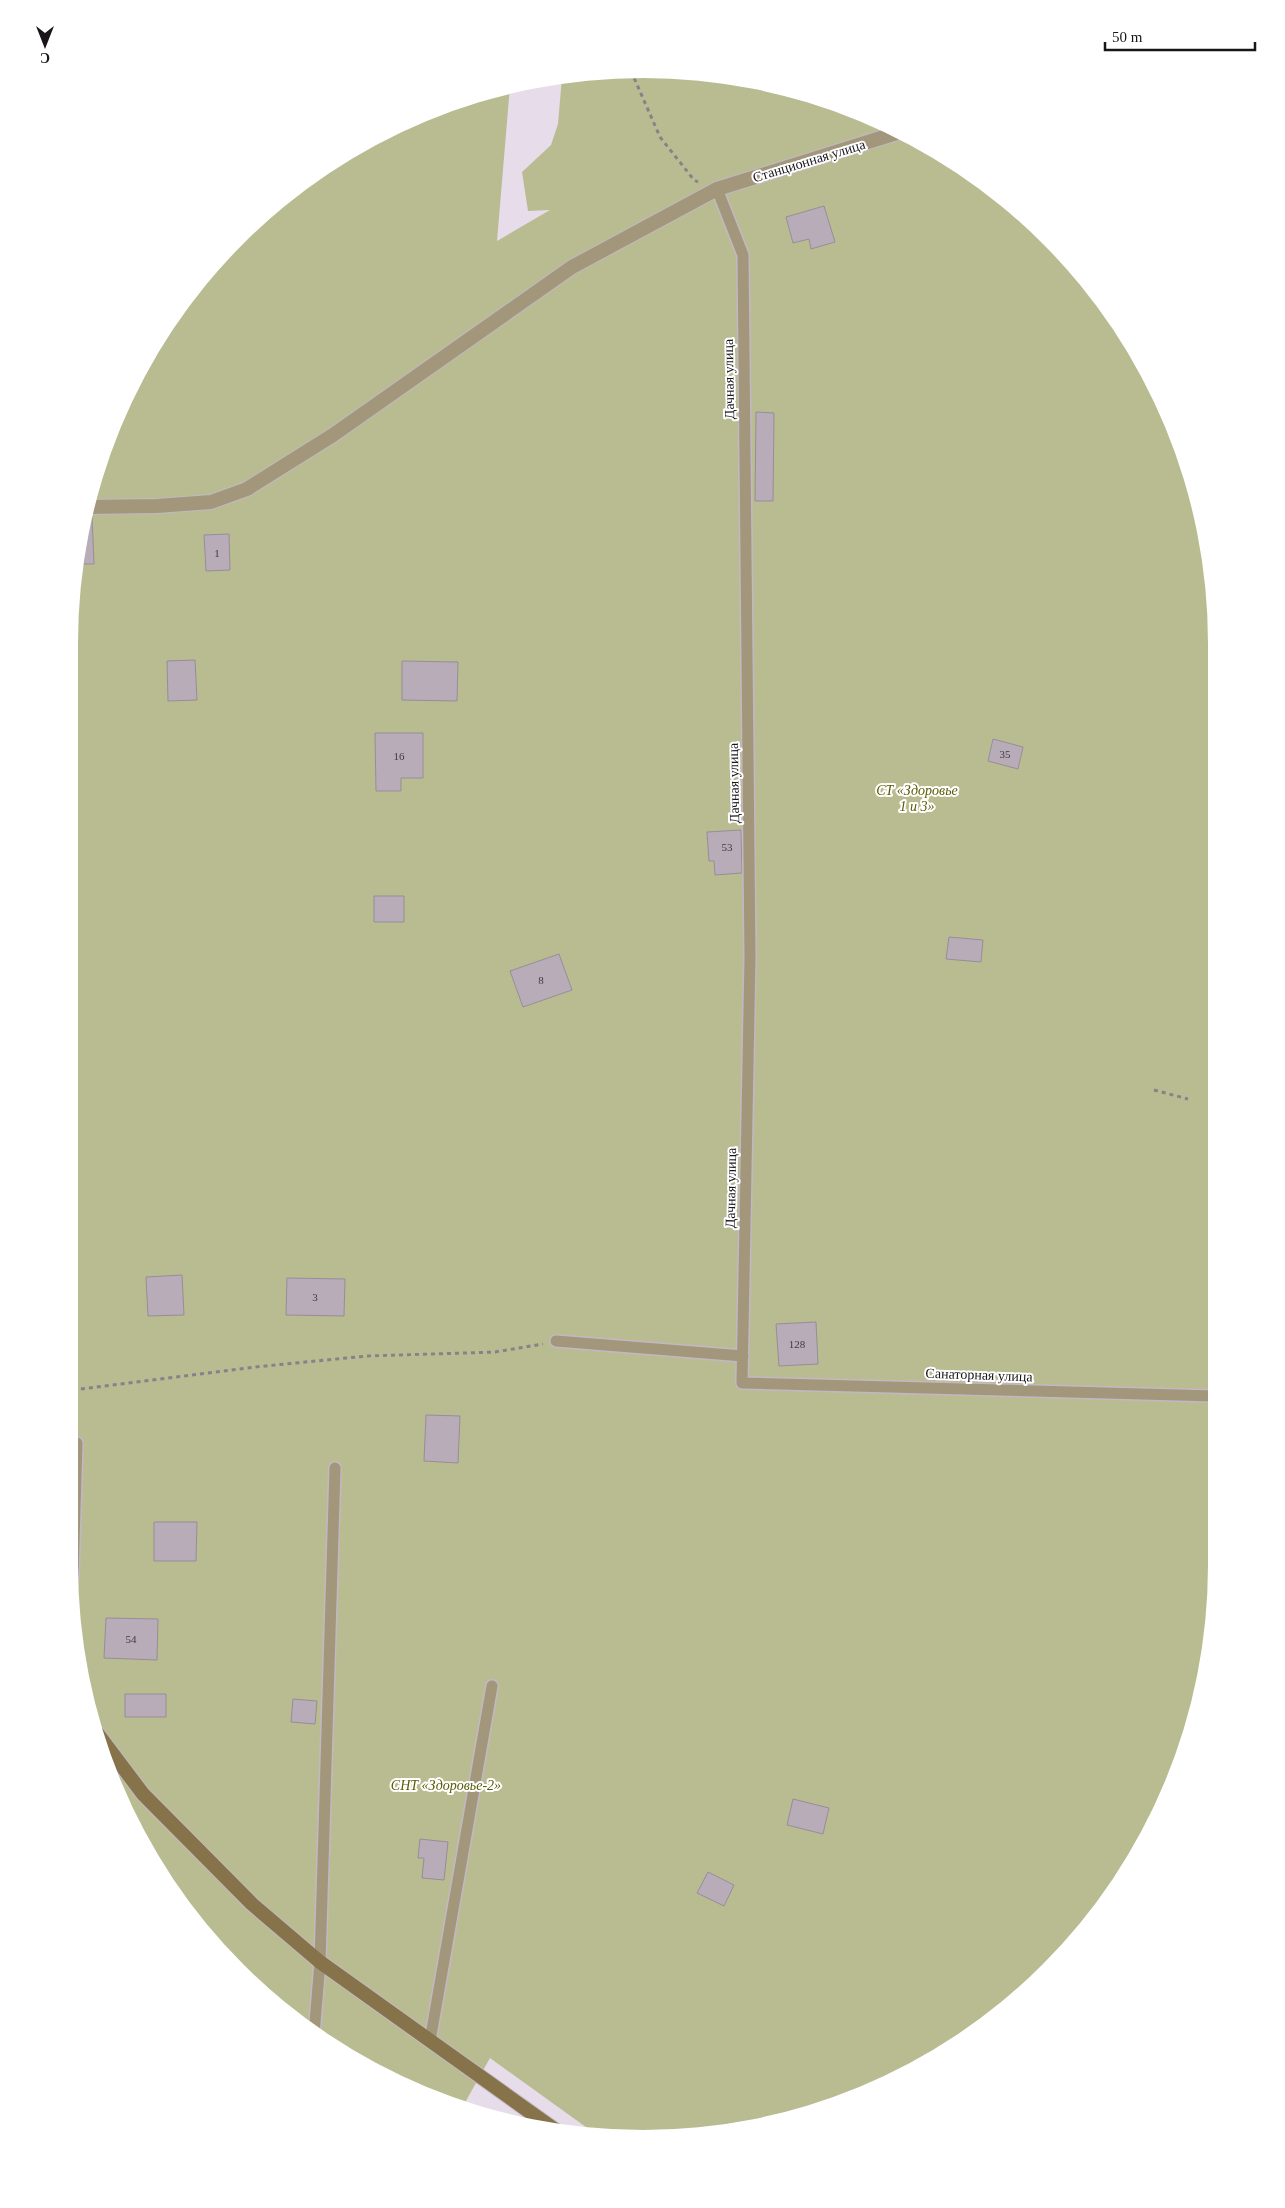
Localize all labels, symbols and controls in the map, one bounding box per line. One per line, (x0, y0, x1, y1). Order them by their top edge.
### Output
north arrow (20, 20, 70, 70)
scale bar (1105, 20, 1255, 52)
text: 50 m (1112, 29, 1143, 45)
text: С (40, 50, 50, 65)
street label: Станционная улица (751, 137, 868, 185)
street label: Дачная улица (721, 338, 737, 419)
house number: 1 (214, 547, 220, 559)
street label: Дачная улица (726, 742, 742, 823)
house number: 35 (1000, 748, 1011, 760)
house number: 16 (394, 750, 405, 762)
park label: СТ «Здоровье 1 и 3» (876, 783, 958, 814)
house number: 53 (722, 841, 733, 853)
house number: 8 (538, 974, 544, 986)
street label: Дачная улица (723, 1147, 739, 1228)
house number: 3 (312, 1291, 318, 1303)
house number: 128 (789, 1338, 806, 1350)
street label: Санаторная улица (925, 1366, 1034, 1384)
house number: 54 (126, 1633, 137, 1645)
park label: СНТ «Здоровье-2» (391, 1778, 501, 1793)

